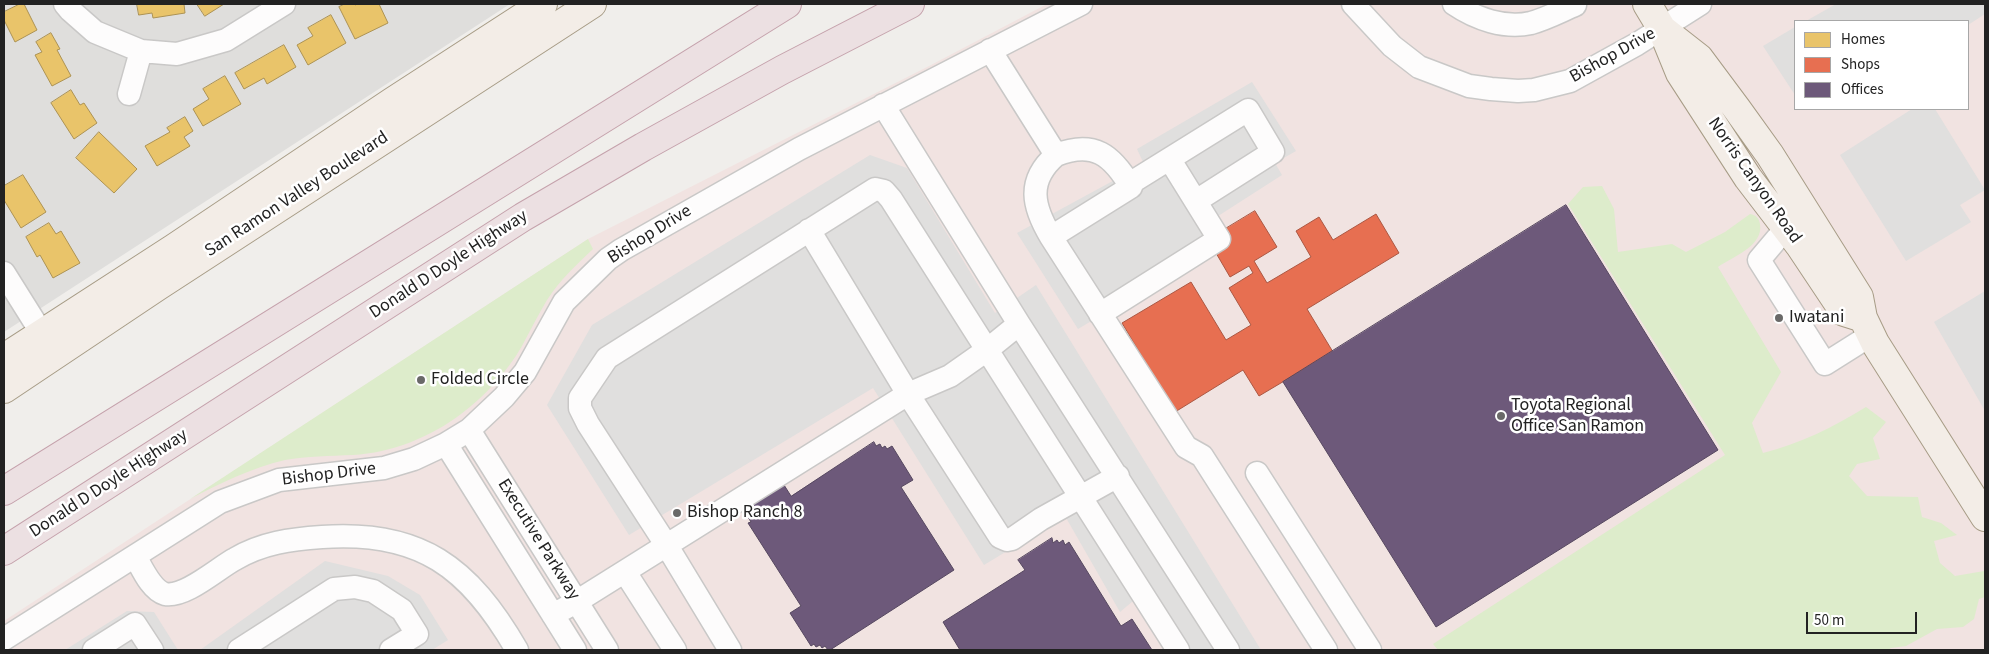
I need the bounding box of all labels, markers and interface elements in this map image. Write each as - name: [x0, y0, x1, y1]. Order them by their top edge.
- legend: [1794, 20, 1969, 110]
- street label: Bishop Drive: [1566, 24, 1660, 88]
- text: Homes: [1841, 29, 1885, 50]
- text: Shops: [1841, 54, 1880, 75]
- text: Offices: [1841, 79, 1884, 100]
- street label: Norris Canyon Road: [1702, 114, 1806, 248]
- street label: San Ramon Valley Boulevard: [201, 128, 393, 262]
- street label: Bishop Drive: [604, 201, 696, 269]
- street label: Donald D Doyle Highway: [366, 206, 532, 324]
- place label: Iwatani: [1789, 307, 1844, 329]
- marker: Iwatani: [1773, 312, 1785, 324]
- place label: Folded Circle: [431, 369, 529, 391]
- marker: Folded Circle: [415, 374, 427, 386]
- place label: Toyota Regional Office San Ramon: [1511, 395, 1644, 438]
- marker: Toyota Regional Office San Ramon: [1495, 410, 1507, 422]
- street label: Donald D Doyle Highway: [26, 425, 192, 543]
- street label: Bishop Drive: [281, 459, 377, 491]
- street label: Executive Parkway: [492, 475, 584, 605]
- place label: Bishop Ranch 8: [687, 502, 802, 524]
- marker: Bishop Ranch 8: [671, 507, 683, 519]
- scale bar: [1809, 602, 1920, 634]
- text: 50 m: [1814, 610, 1844, 631]

